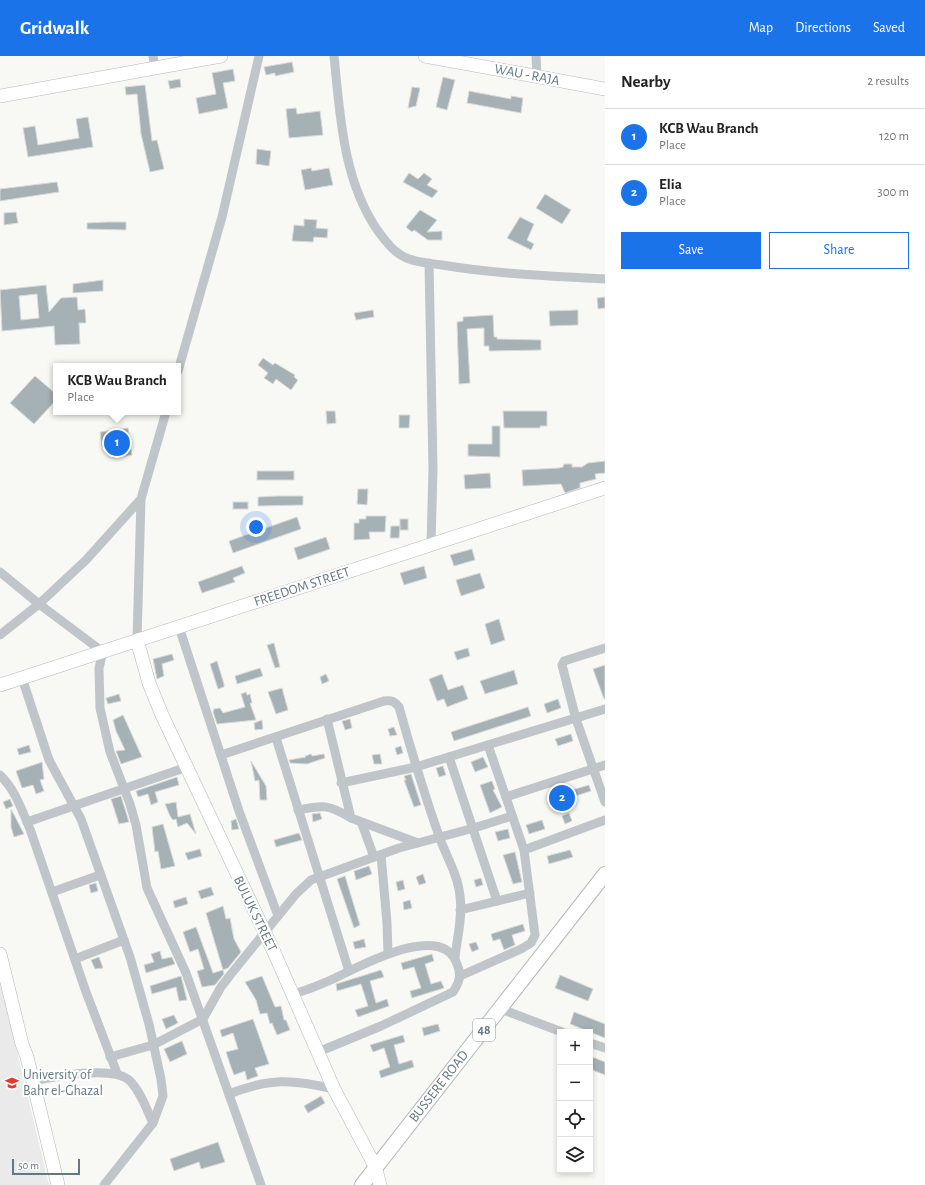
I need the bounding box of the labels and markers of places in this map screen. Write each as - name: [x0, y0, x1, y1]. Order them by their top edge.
- pin: 1: [104, 428, 130, 458]
- pin: 2: [549, 783, 575, 813]
- place label: University of Bahr el-Ghazal: [23, 1068, 103, 1098]
- school or university icon: University of Bahr el-Ghazal: [4, 1075, 20, 1091]

